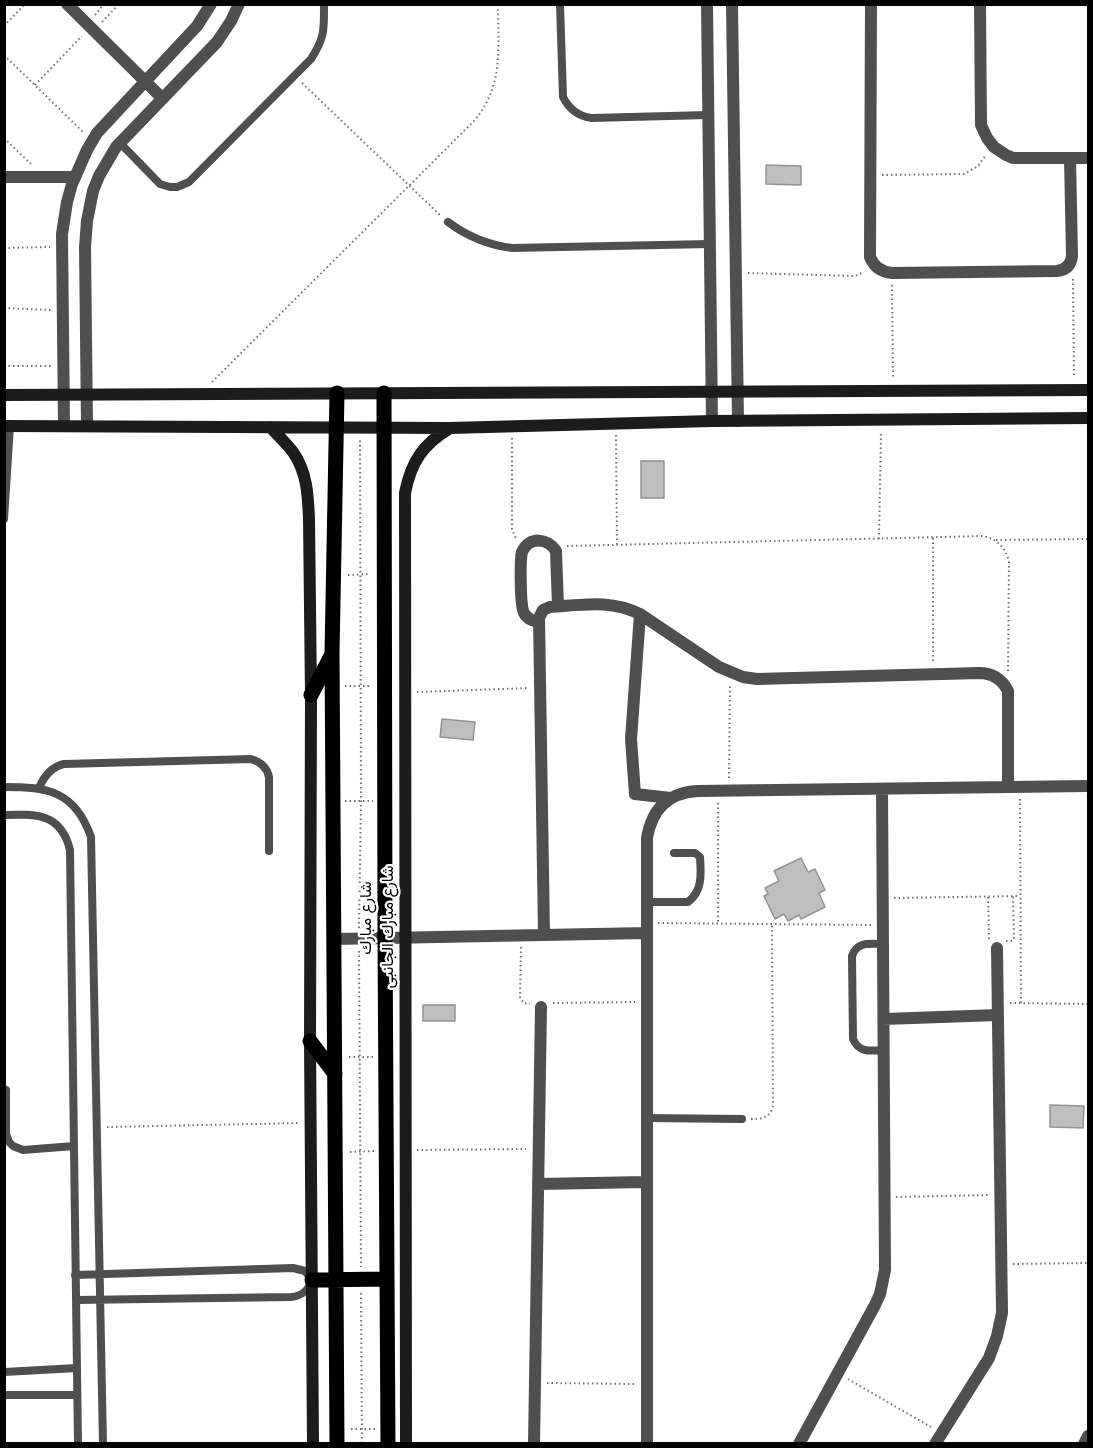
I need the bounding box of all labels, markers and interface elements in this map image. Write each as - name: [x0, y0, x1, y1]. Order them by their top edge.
- street label: شارع مبارك الجانبى: [379, 865, 399, 989]
- street label: شارع مبارك: [357, 881, 377, 955]

